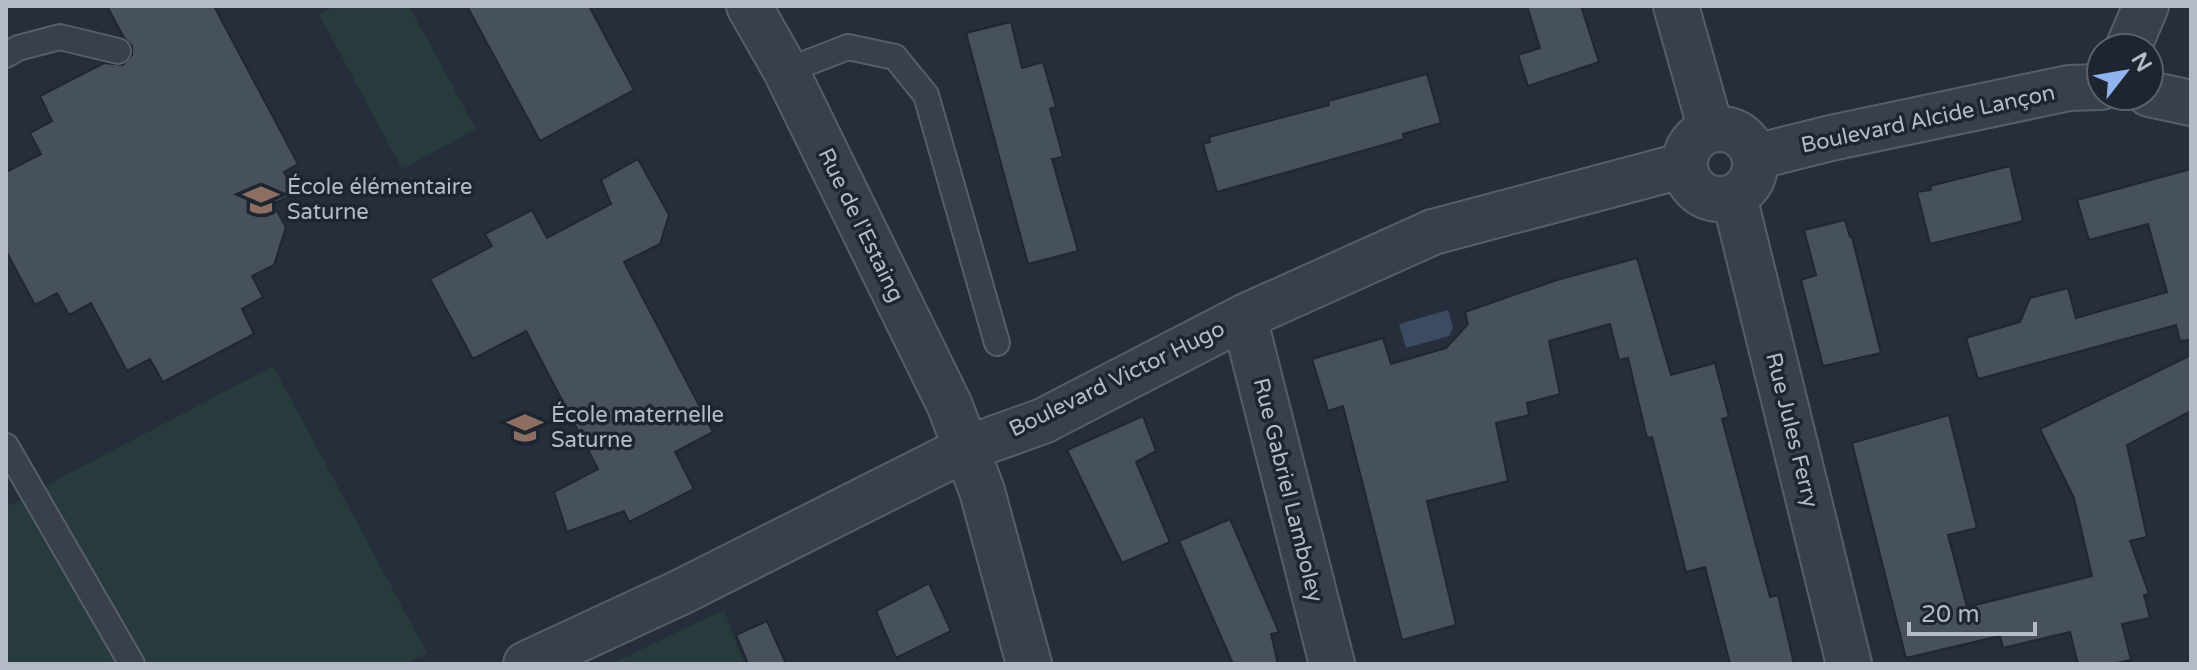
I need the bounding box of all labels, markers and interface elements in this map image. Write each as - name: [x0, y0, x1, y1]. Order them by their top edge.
- north arrow: [2085, 32, 2165, 112]
- text: N: [2126, 48, 2157, 76]
- street label: Boulevard Alcide Lançon: [1799, 79, 2057, 159]
- street label: Rue de l'Estaing: [813, 144, 909, 306]
- place label: École élémentaire Saturne: [287, 173, 472, 225]
- school or university icon: École élémentaire Saturne: [242, 181, 280, 219]
- street label: Boulevard Victor Hugo: [1005, 316, 1229, 442]
- street label: Rue Jules Ferry: [1760, 350, 1824, 510]
- street label: Rue Gabriel Lamboley: [1248, 375, 1328, 605]
- place label: École maternelle Saturne: [551, 401, 724, 453]
- school or university icon: École maternelle Saturne: [506, 409, 544, 447]
- scale bar: [1909, 586, 2035, 636]
- text: 20 m: [1921, 600, 1979, 629]

